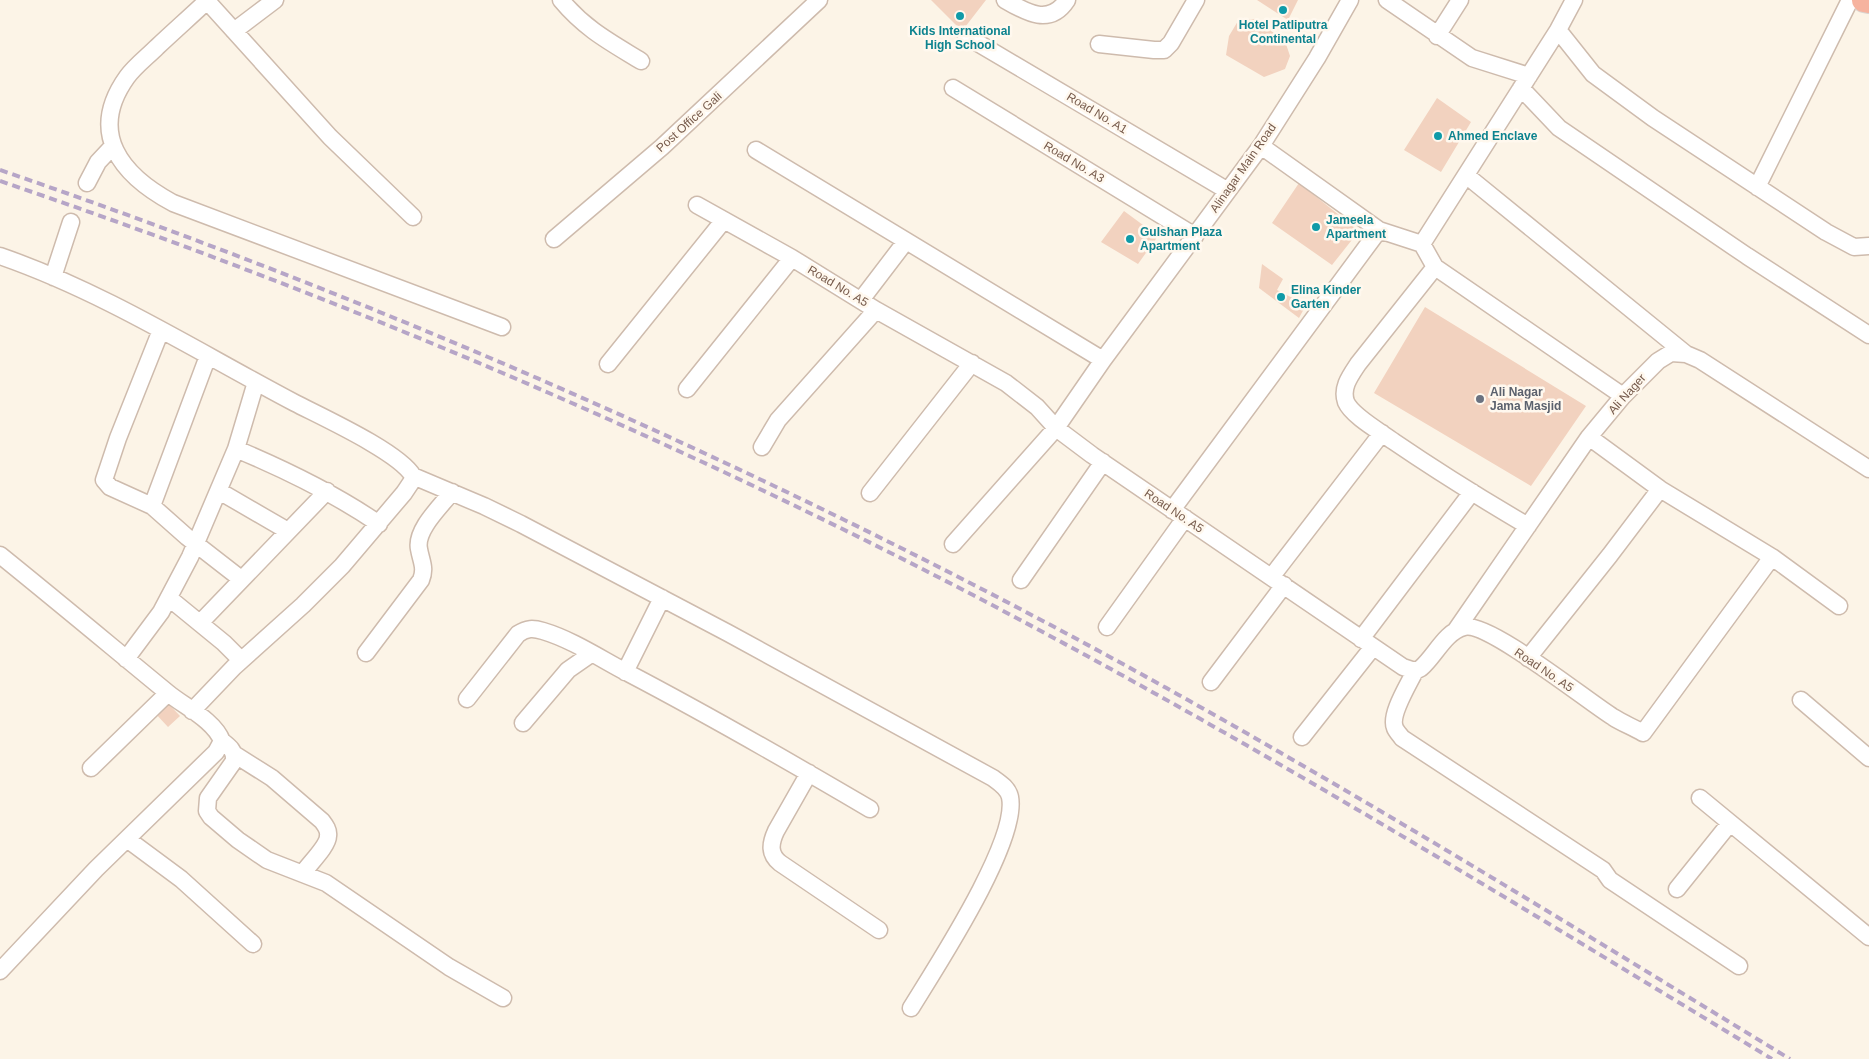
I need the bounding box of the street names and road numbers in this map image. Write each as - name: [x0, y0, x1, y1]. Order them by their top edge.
- street label: Post Office Gali: [653, 89, 725, 155]
- street label: Road No. A1: [1064, 89, 1130, 137]
- street label: Alinagar Main Road: [1207, 121, 1279, 215]
- street label: Road No. A3: [1041, 138, 1107, 186]
- street label: Road No. A5: [805, 262, 871, 310]
- street label: Ali Nager: [1605, 371, 1649, 417]
- street label: Road No. A5: [1142, 486, 1206, 536]
- street label: Road No. A5: [1512, 645, 1576, 695]

